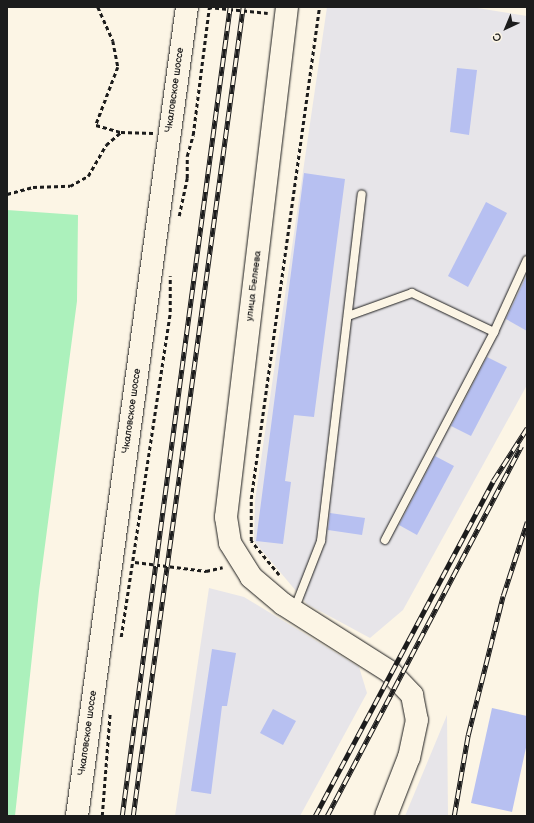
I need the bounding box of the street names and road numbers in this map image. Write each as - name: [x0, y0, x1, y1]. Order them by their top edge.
- street label: Чкаловское шоссе: [163, 47, 187, 133]
- street label: улица Беляева: [244, 250, 264, 322]
- street label: Чкаловское шоссе: [120, 368, 144, 454]
- street label: Чкаловское шоссе: [76, 690, 100, 776]

